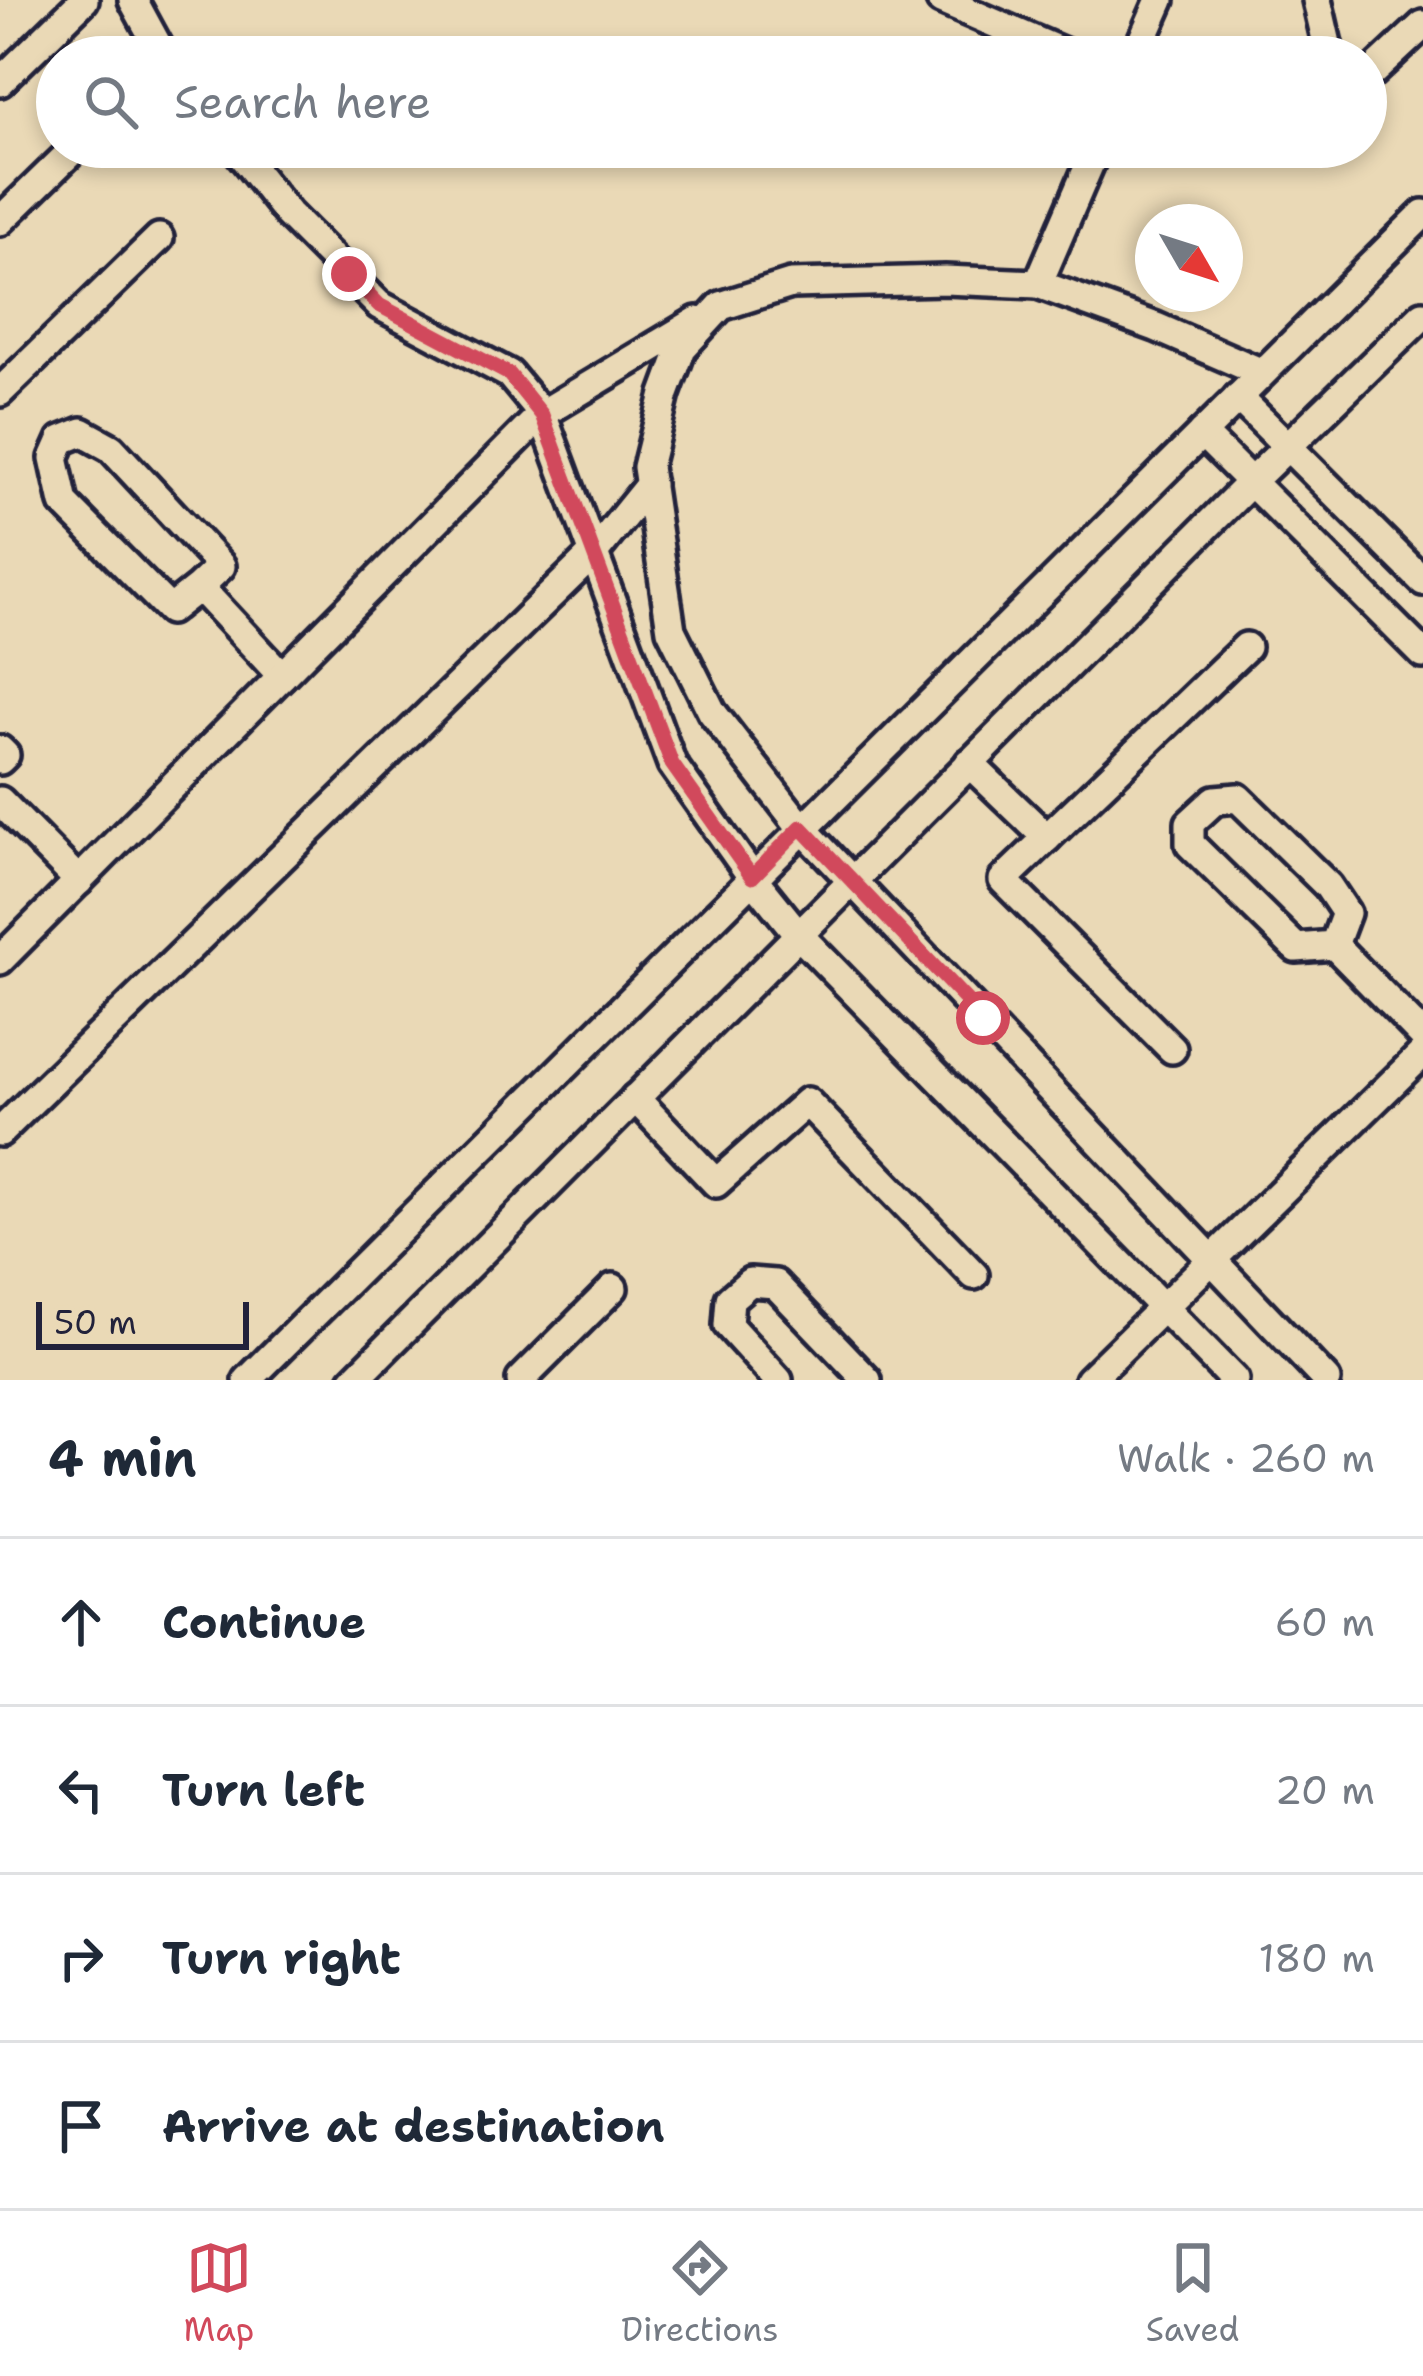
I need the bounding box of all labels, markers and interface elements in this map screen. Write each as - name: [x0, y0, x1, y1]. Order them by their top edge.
- search box: [36, 36, 1387, 168]
- icon: search: [78, 69, 144, 135]
- text: Search here: [174, 72, 431, 132]
- north arrow: [1135, 204, 1243, 312]
- route end: [322, 247, 376, 301]
- route start: [956, 991, 1010, 1045]
- scale bar: [36, 1296, 249, 1349]
- text: 50 m: [54, 1300, 137, 1345]
- text: 4 min: [48, 1424, 197, 1492]
- text: Walk · 260 m: [1117, 1432, 1375, 1484]
- icon: ahead: [48, 1589, 114, 1655]
- text: Continue: [162, 1592, 366, 1652]
- text: 60 m: [1275, 1596, 1375, 1648]
- icon: left: [48, 1757, 114, 1823]
- text: Turn left: [162, 1760, 365, 1820]
- text: 20 m: [1275, 1764, 1375, 1816]
- icon: right: [48, 1925, 114, 1991]
- text: Turn right: [162, 1928, 401, 1988]
- text: 180 m: [1259, 1932, 1375, 1984]
- icon: arrive: [48, 2093, 114, 2159]
- text: Arrive at destination: [162, 2096, 665, 2156]
- tab: Map: [184, 2235, 254, 2352]
- tab: Directions: [621, 2235, 779, 2352]
- tab: Saved: [1146, 2235, 1239, 2352]

